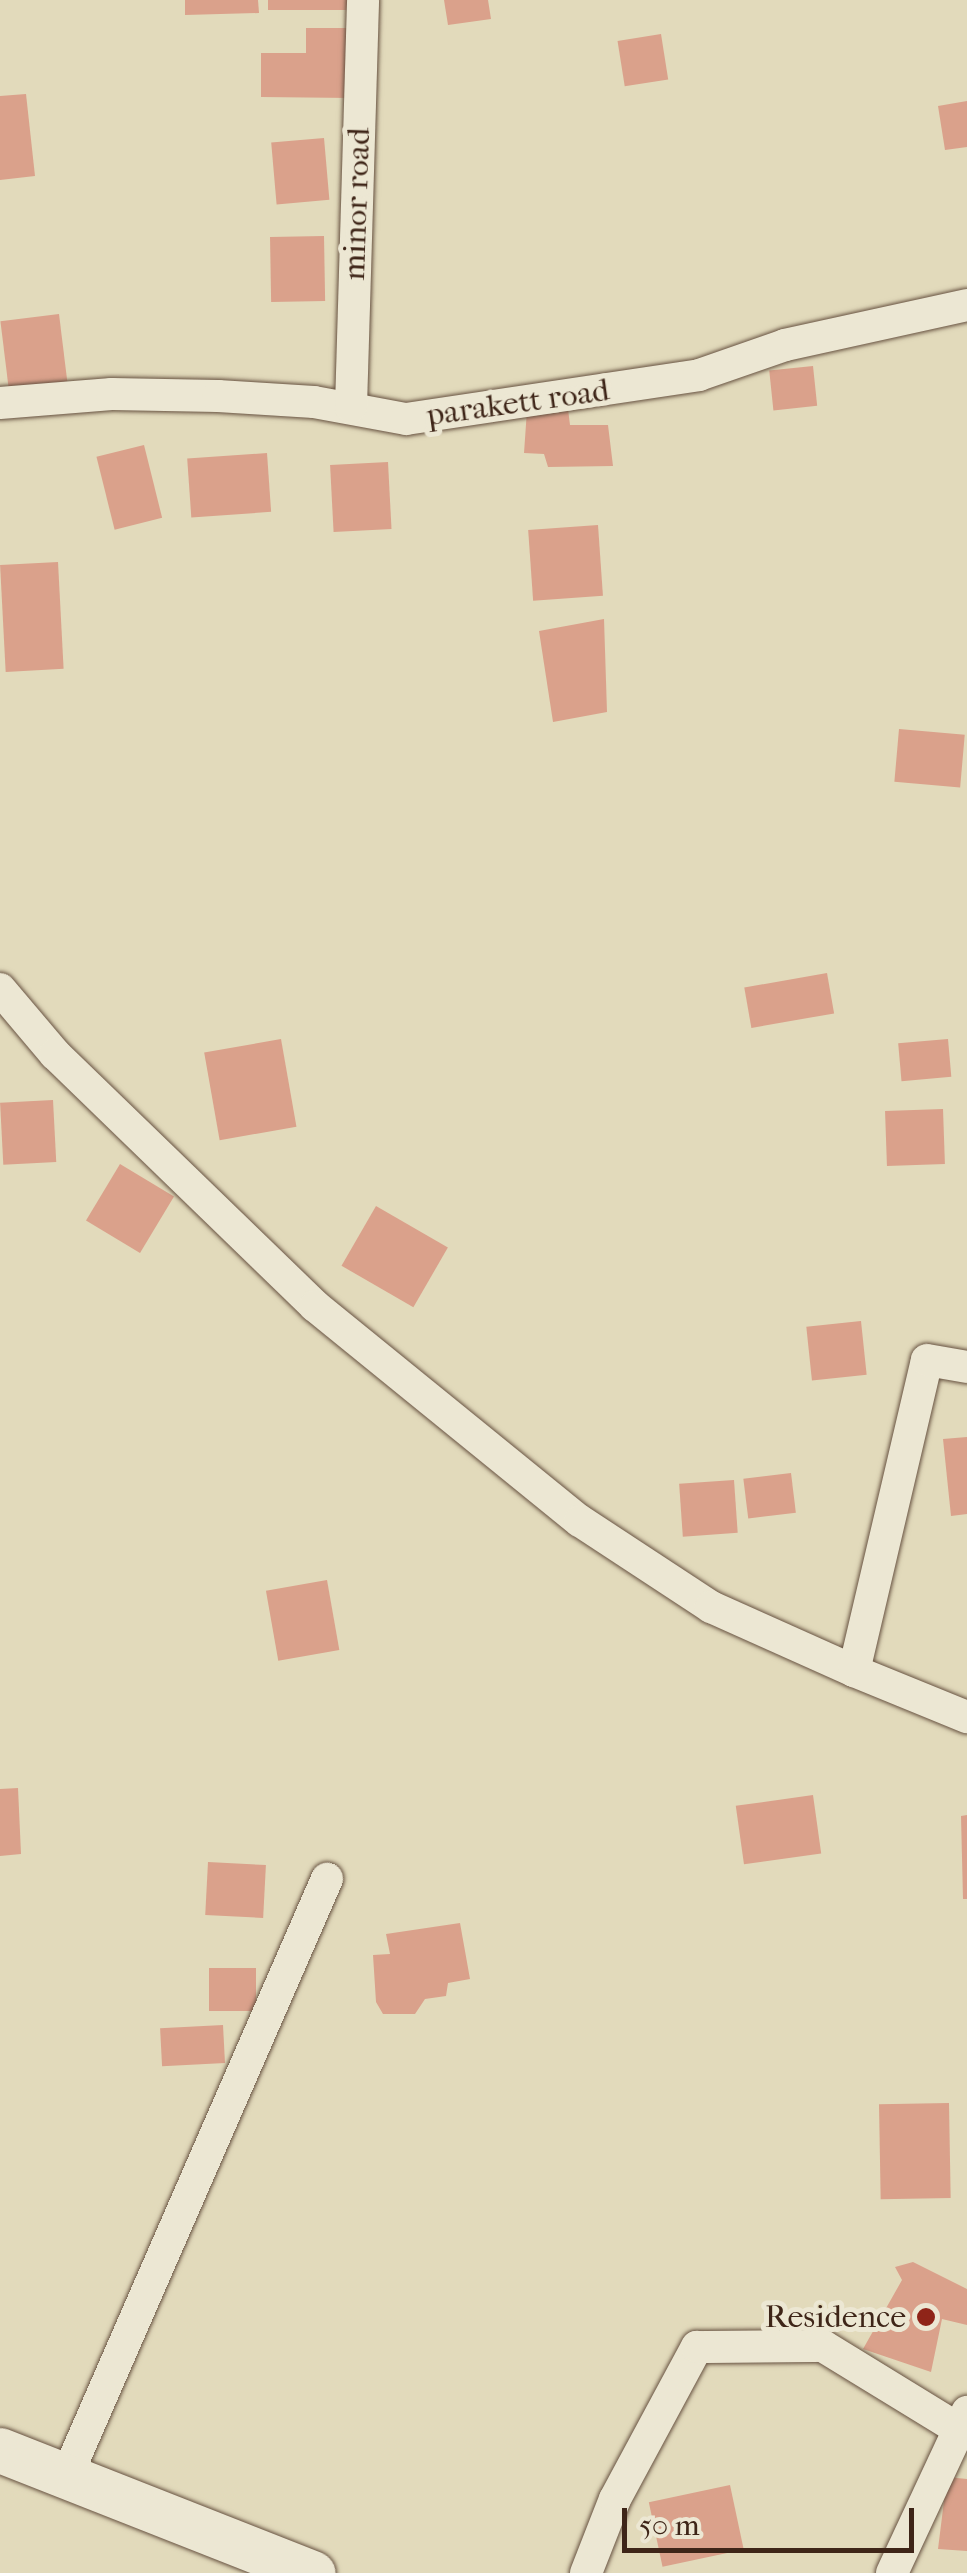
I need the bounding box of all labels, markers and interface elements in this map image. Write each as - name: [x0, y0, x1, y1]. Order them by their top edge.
- street label: minor road: [335, 127, 379, 281]
- street label: parakett road: [424, 371, 612, 435]
- place label: Residence: [765, 2298, 906, 2336]
- marker: Residence: [915, 2306, 937, 2328]
- scale bar: [627, 2488, 920, 2550]
- text: 50 m: [639, 2508, 700, 2543]

